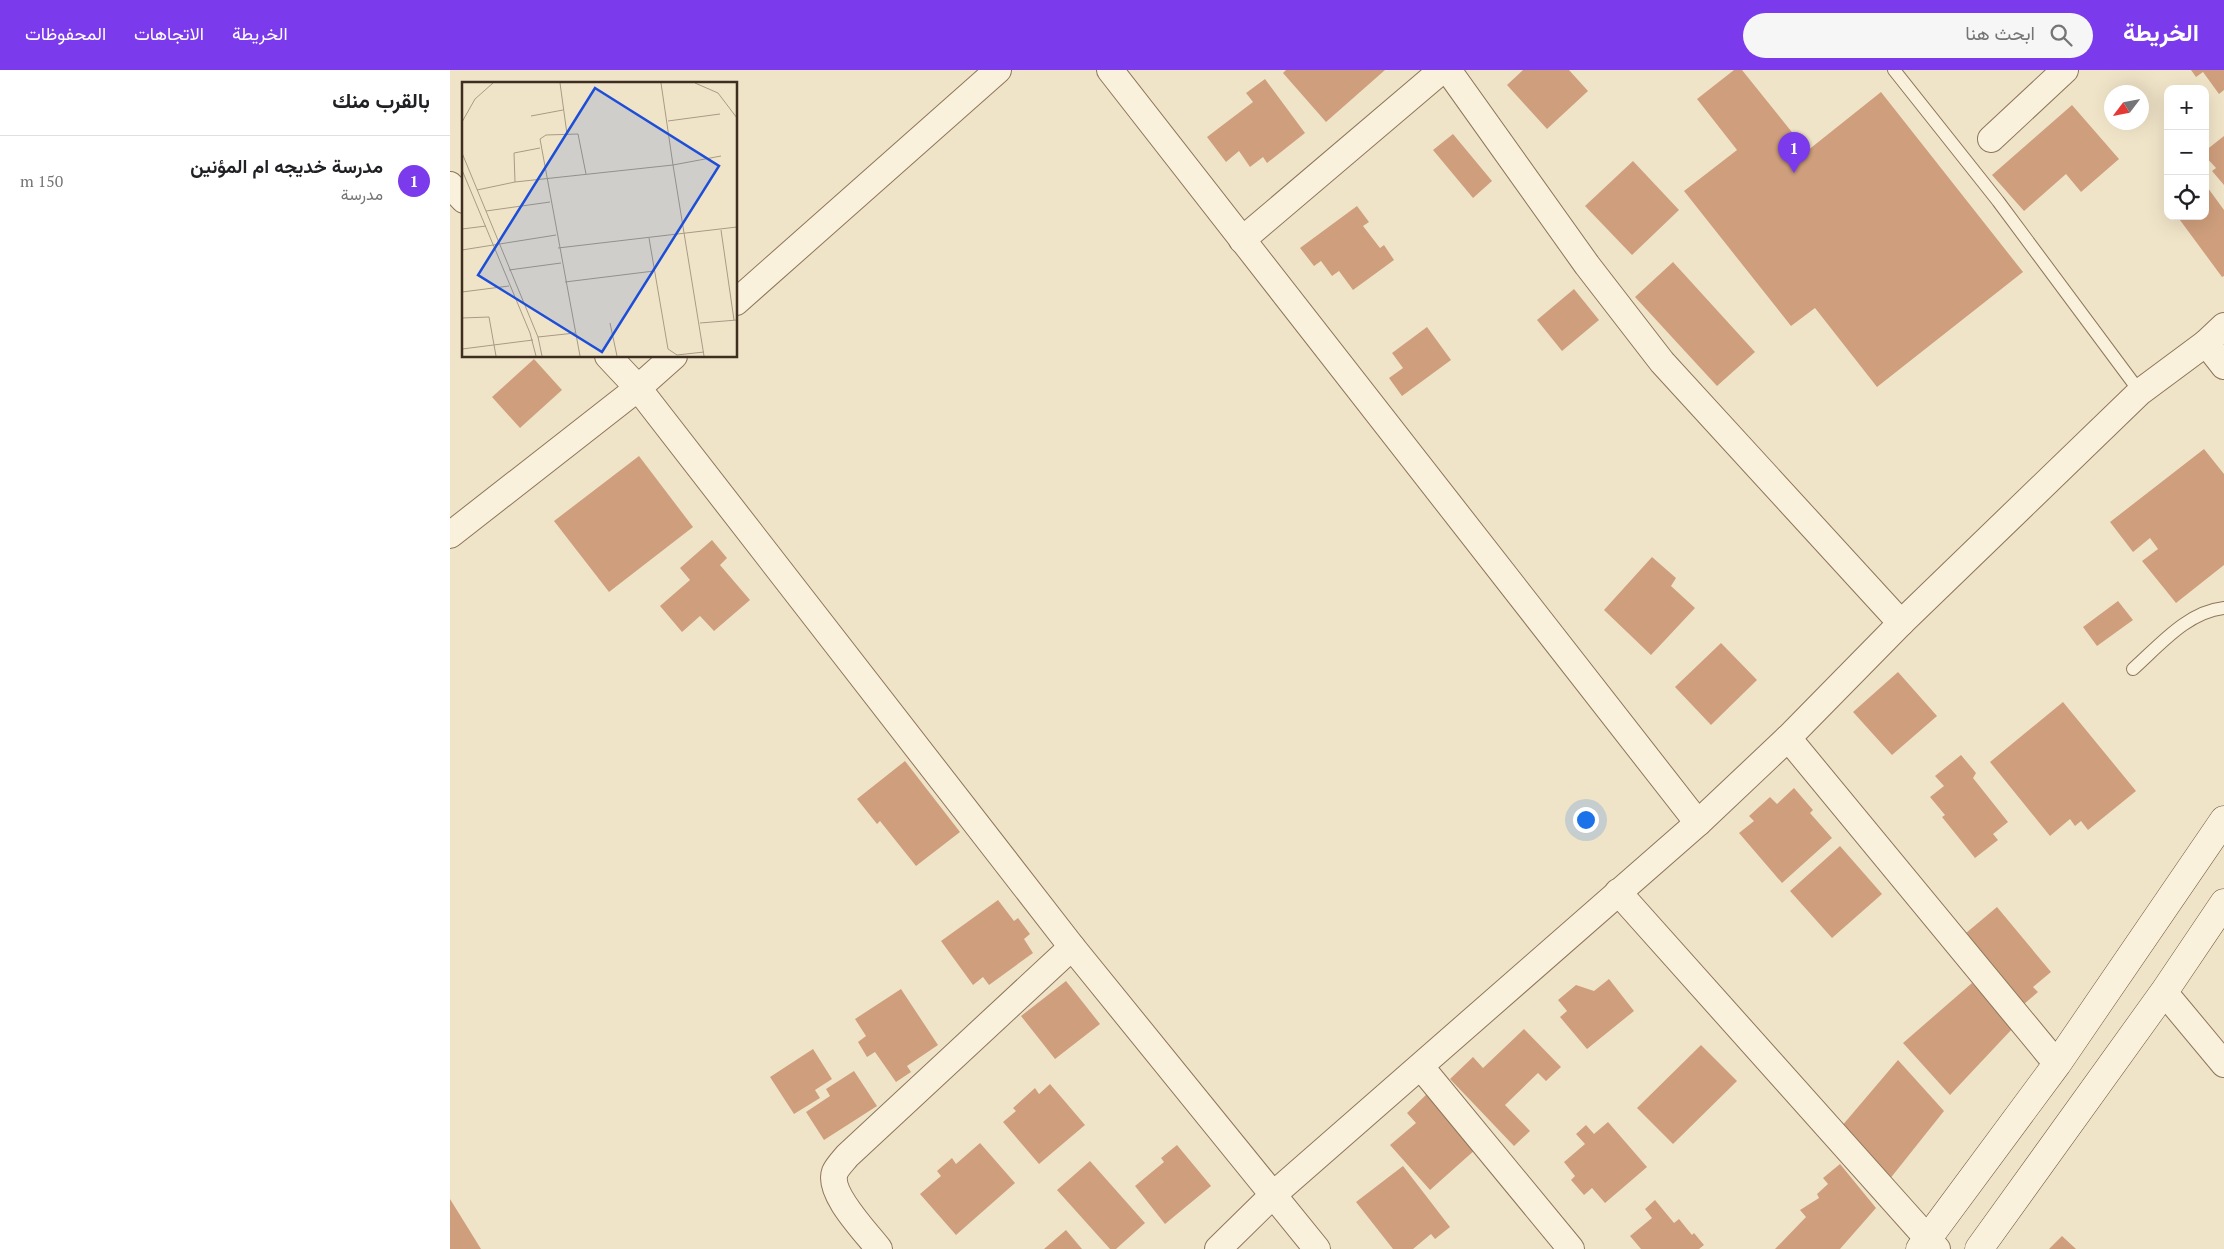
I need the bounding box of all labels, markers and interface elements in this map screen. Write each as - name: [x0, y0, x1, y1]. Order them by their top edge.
- search box: [1743, 13, 2093, 58]
- text: الخريطة: [2123, 16, 2199, 48]
- text: ابحث هنا: [1965, 20, 2035, 45]
- text: المحفوظات: [25, 21, 106, 45]
- text: الاتجاهات: [134, 21, 204, 45]
- text: الخريطة: [232, 21, 288, 45]
- icon: search: [2047, 21, 2075, 49]
- inset map: [462, 82, 738, 358]
- north arrow: [2104, 85, 2149, 130]
- map controls: [2164, 85, 2209, 220]
- button: +: [2164, 85, 2209, 130]
- text: بالقرب منك: [332, 86, 430, 114]
- button: −: [2164, 130, 2209, 175]
- pin: 1: [1778, 132, 1810, 173]
- text: مدرسة خديجه ام المؤنين: [190, 153, 383, 178]
- text: 150 m: [20, 170, 63, 192]
- text: 1: [409, 170, 419, 192]
- button: locate: [2164, 175, 2209, 220]
- text: مدرسة: [341, 183, 383, 205]
- your location: [1573, 807, 1599, 833]

